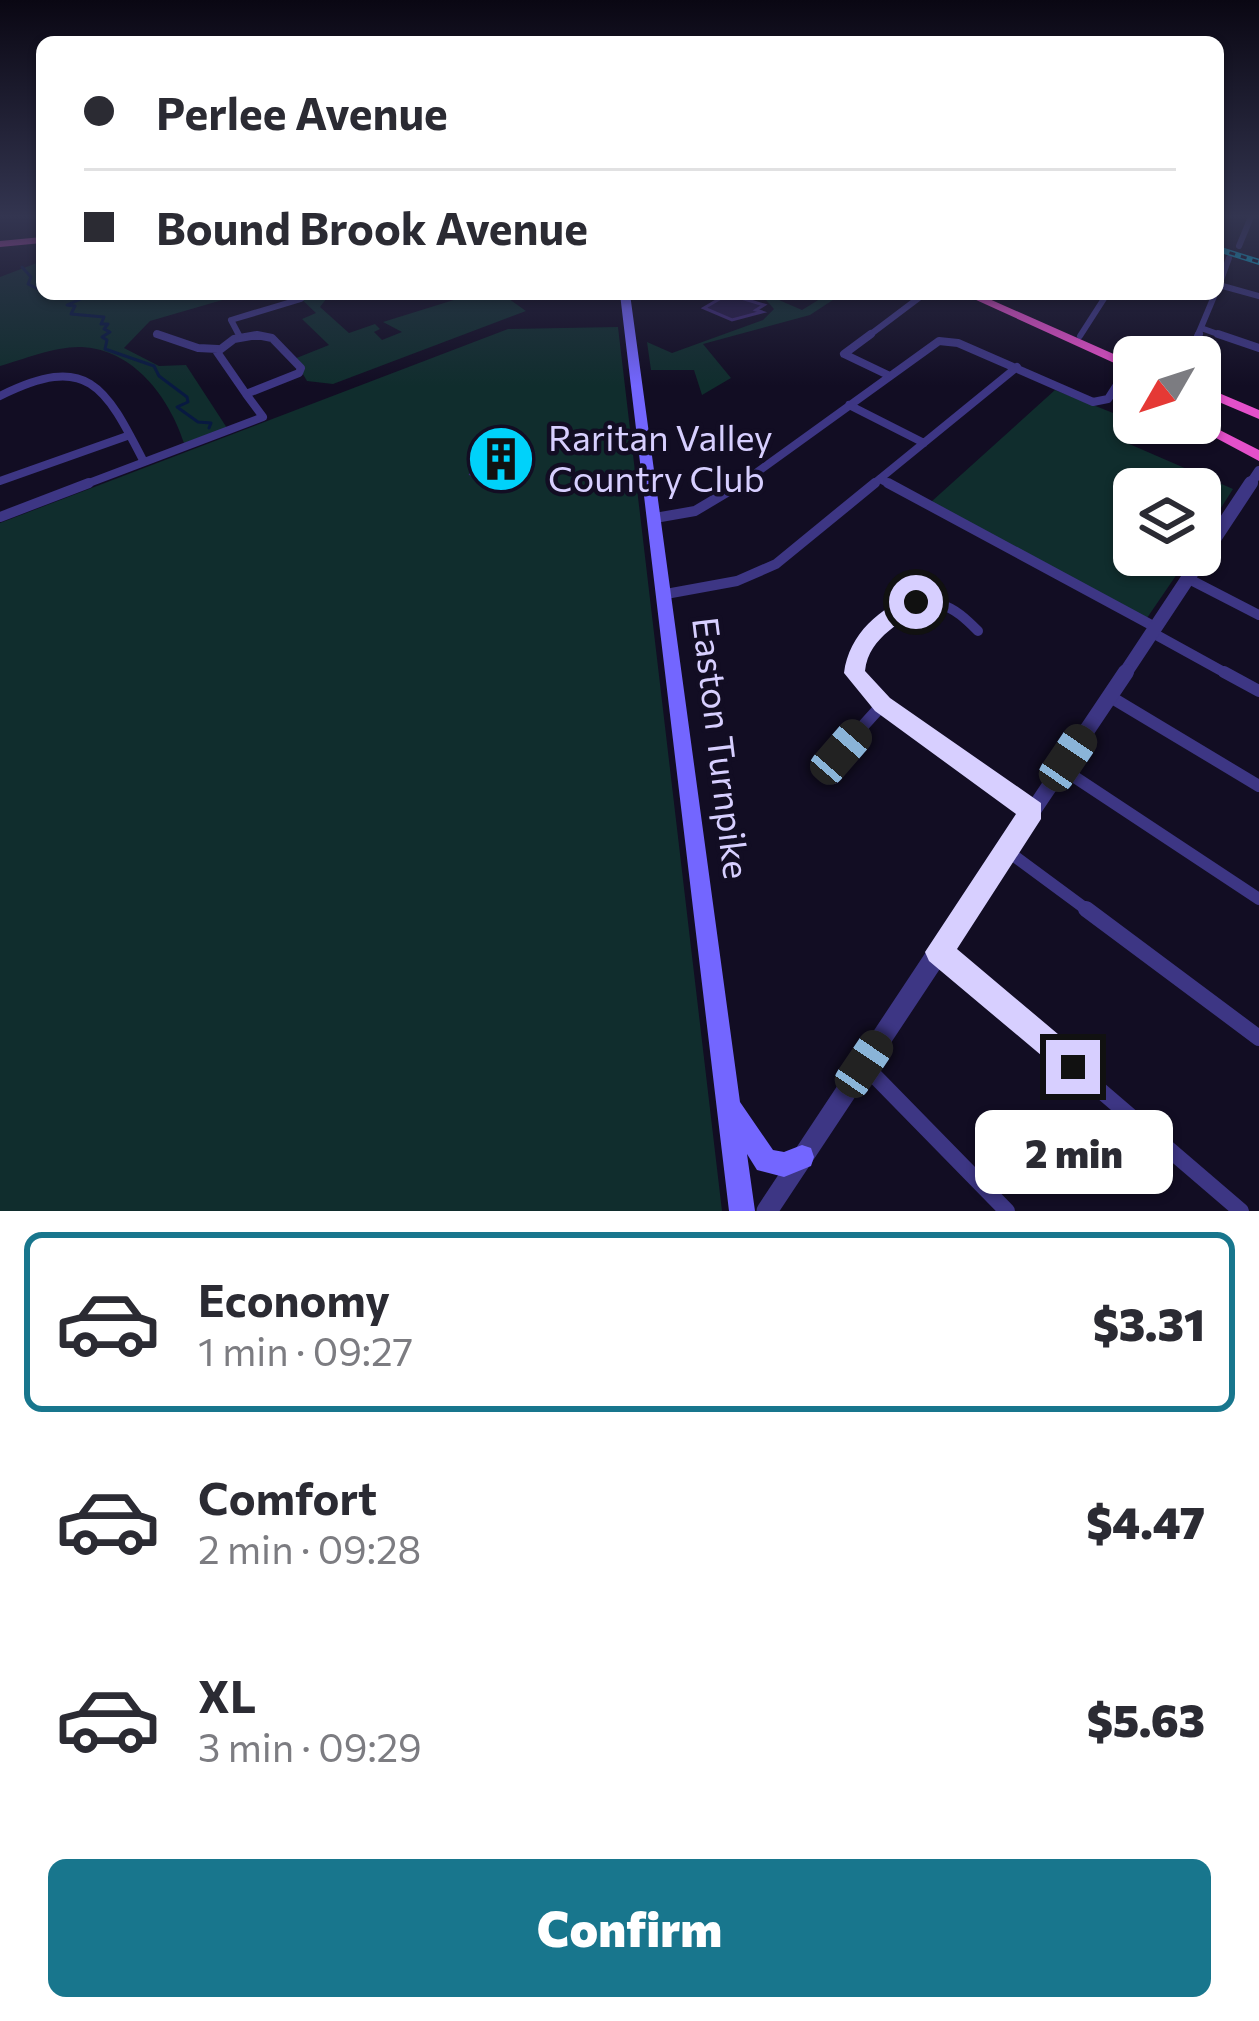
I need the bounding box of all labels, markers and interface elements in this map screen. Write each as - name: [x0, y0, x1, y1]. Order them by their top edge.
- text: Perlee Avenue: [156, 84, 448, 139]
- text: Bound Brook Avenue: [156, 199, 588, 254]
- north arrow: [1113, 336, 1221, 444]
- map controls: [1113, 336, 1221, 576]
- place label: Raritan Valley Country Club: [548, 414, 773, 499]
- building icon: Raritan Valley Country Club: [466, 424, 536, 494]
- button: layers: [1113, 468, 1221, 576]
- route start: [889, 575, 943, 629]
- street label: Easton Turnpike: [685, 614, 761, 881]
- car: [804, 713, 878, 791]
- car: [1033, 718, 1103, 798]
- car: [829, 1024, 899, 1104]
- route end: [1046, 1040, 1100, 1094]
- callout: 2 min: [974, 1109, 1172, 1193]
- text: 2 min: [1025, 1128, 1123, 1176]
- icon: car: [54, 1268, 162, 1376]
- text: Economy: [198, 1271, 390, 1326]
- text: $3.31: [1093, 1295, 1205, 1350]
- text: 1 min · 09:27: [198, 1326, 413, 1374]
- icon: car: [54, 1466, 162, 1574]
- text: Comfort: [198, 1469, 377, 1524]
- text: $4.47: [1086, 1493, 1205, 1548]
- text: 2 min · 09:28: [198, 1524, 421, 1572]
- icon: car: [54, 1664, 162, 1772]
- text: XL: [198, 1667, 256, 1722]
- text: $5.63: [1087, 1691, 1205, 1746]
- text: 3 min · 09:29: [198, 1722, 422, 1770]
- button: Confirm: [48, 1859, 1211, 1997]

